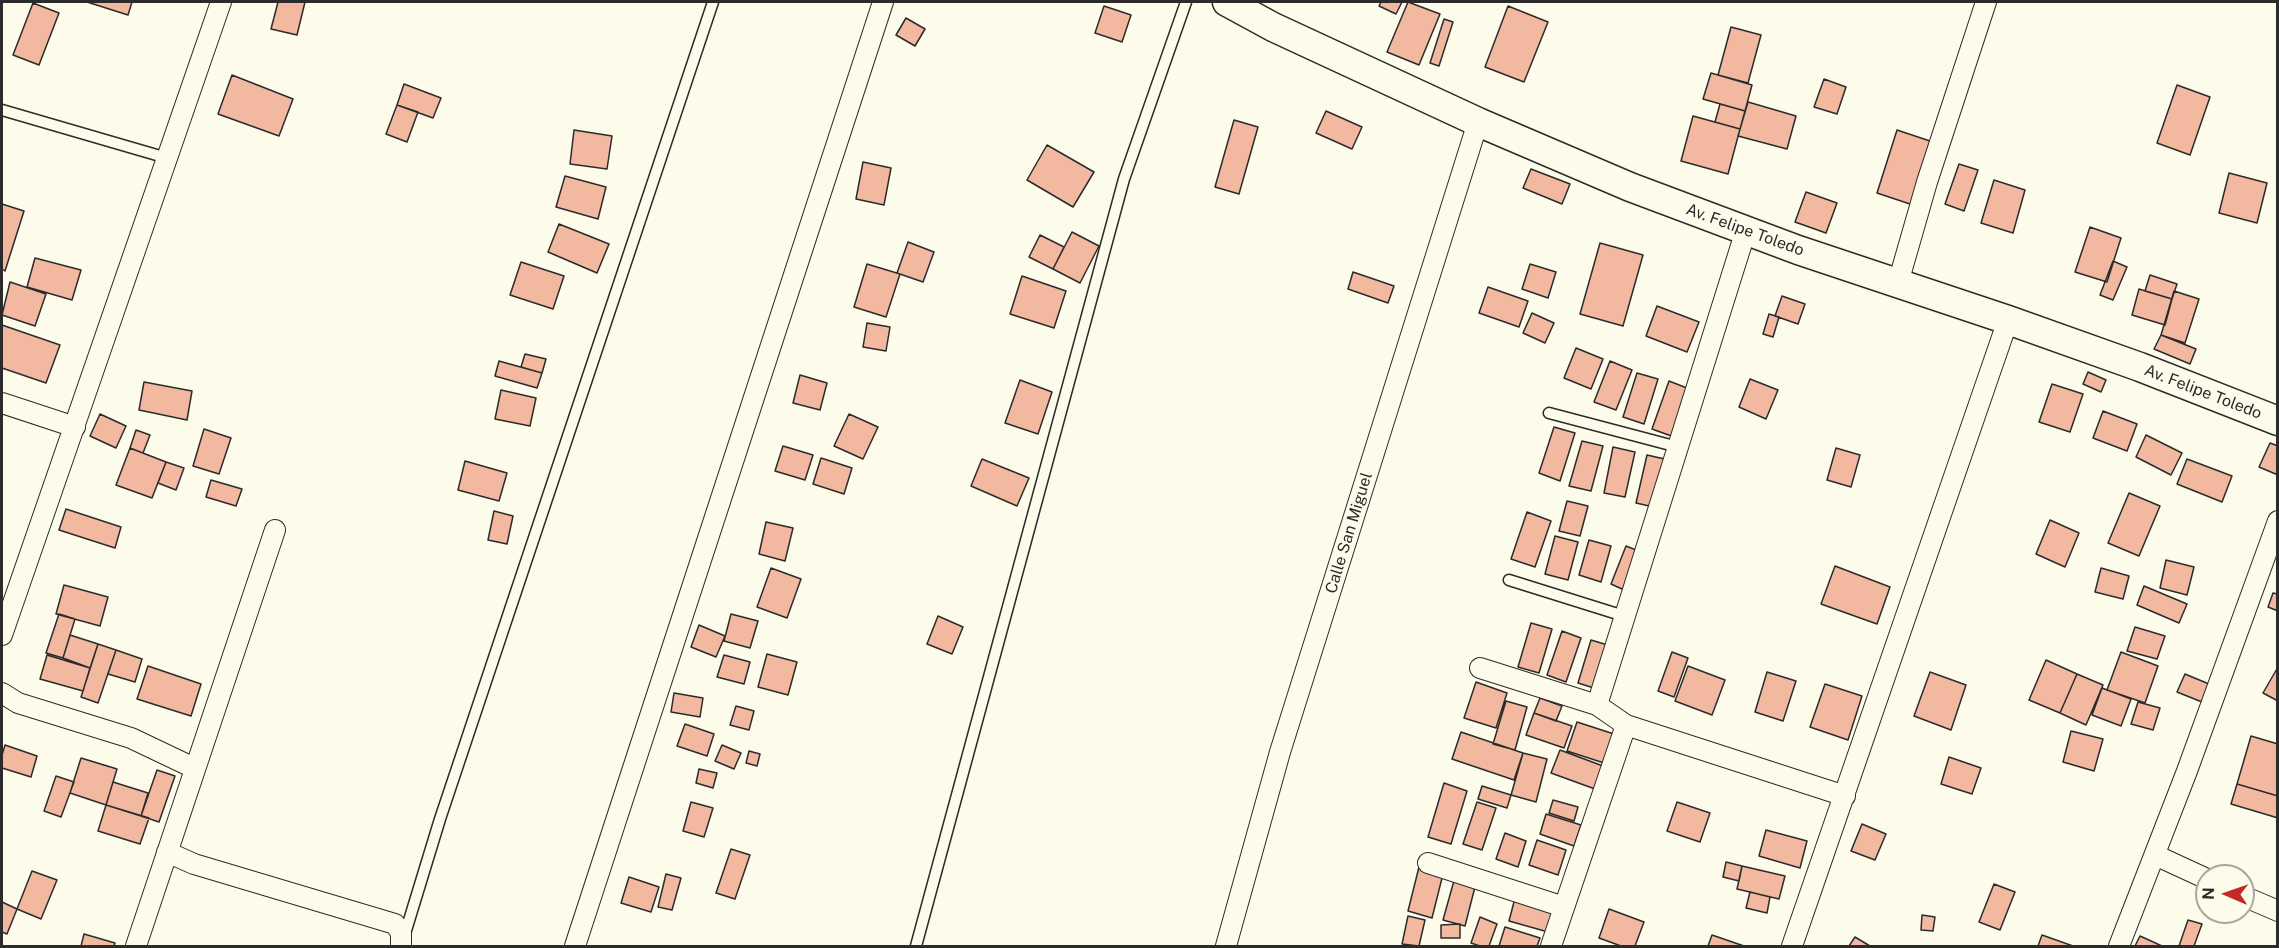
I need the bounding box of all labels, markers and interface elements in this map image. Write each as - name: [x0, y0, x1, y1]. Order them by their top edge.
- street label: Av. Felipe Toledo: [1683, 200, 1807, 260]
- street label: Av. Felipe Toledo: [2142, 361, 2264, 423]
- street label: Calle San Miguel: [1321, 470, 1377, 596]
- north arrow: [2195, 864, 2255, 924]
- text: N: [2199, 887, 2218, 900]

